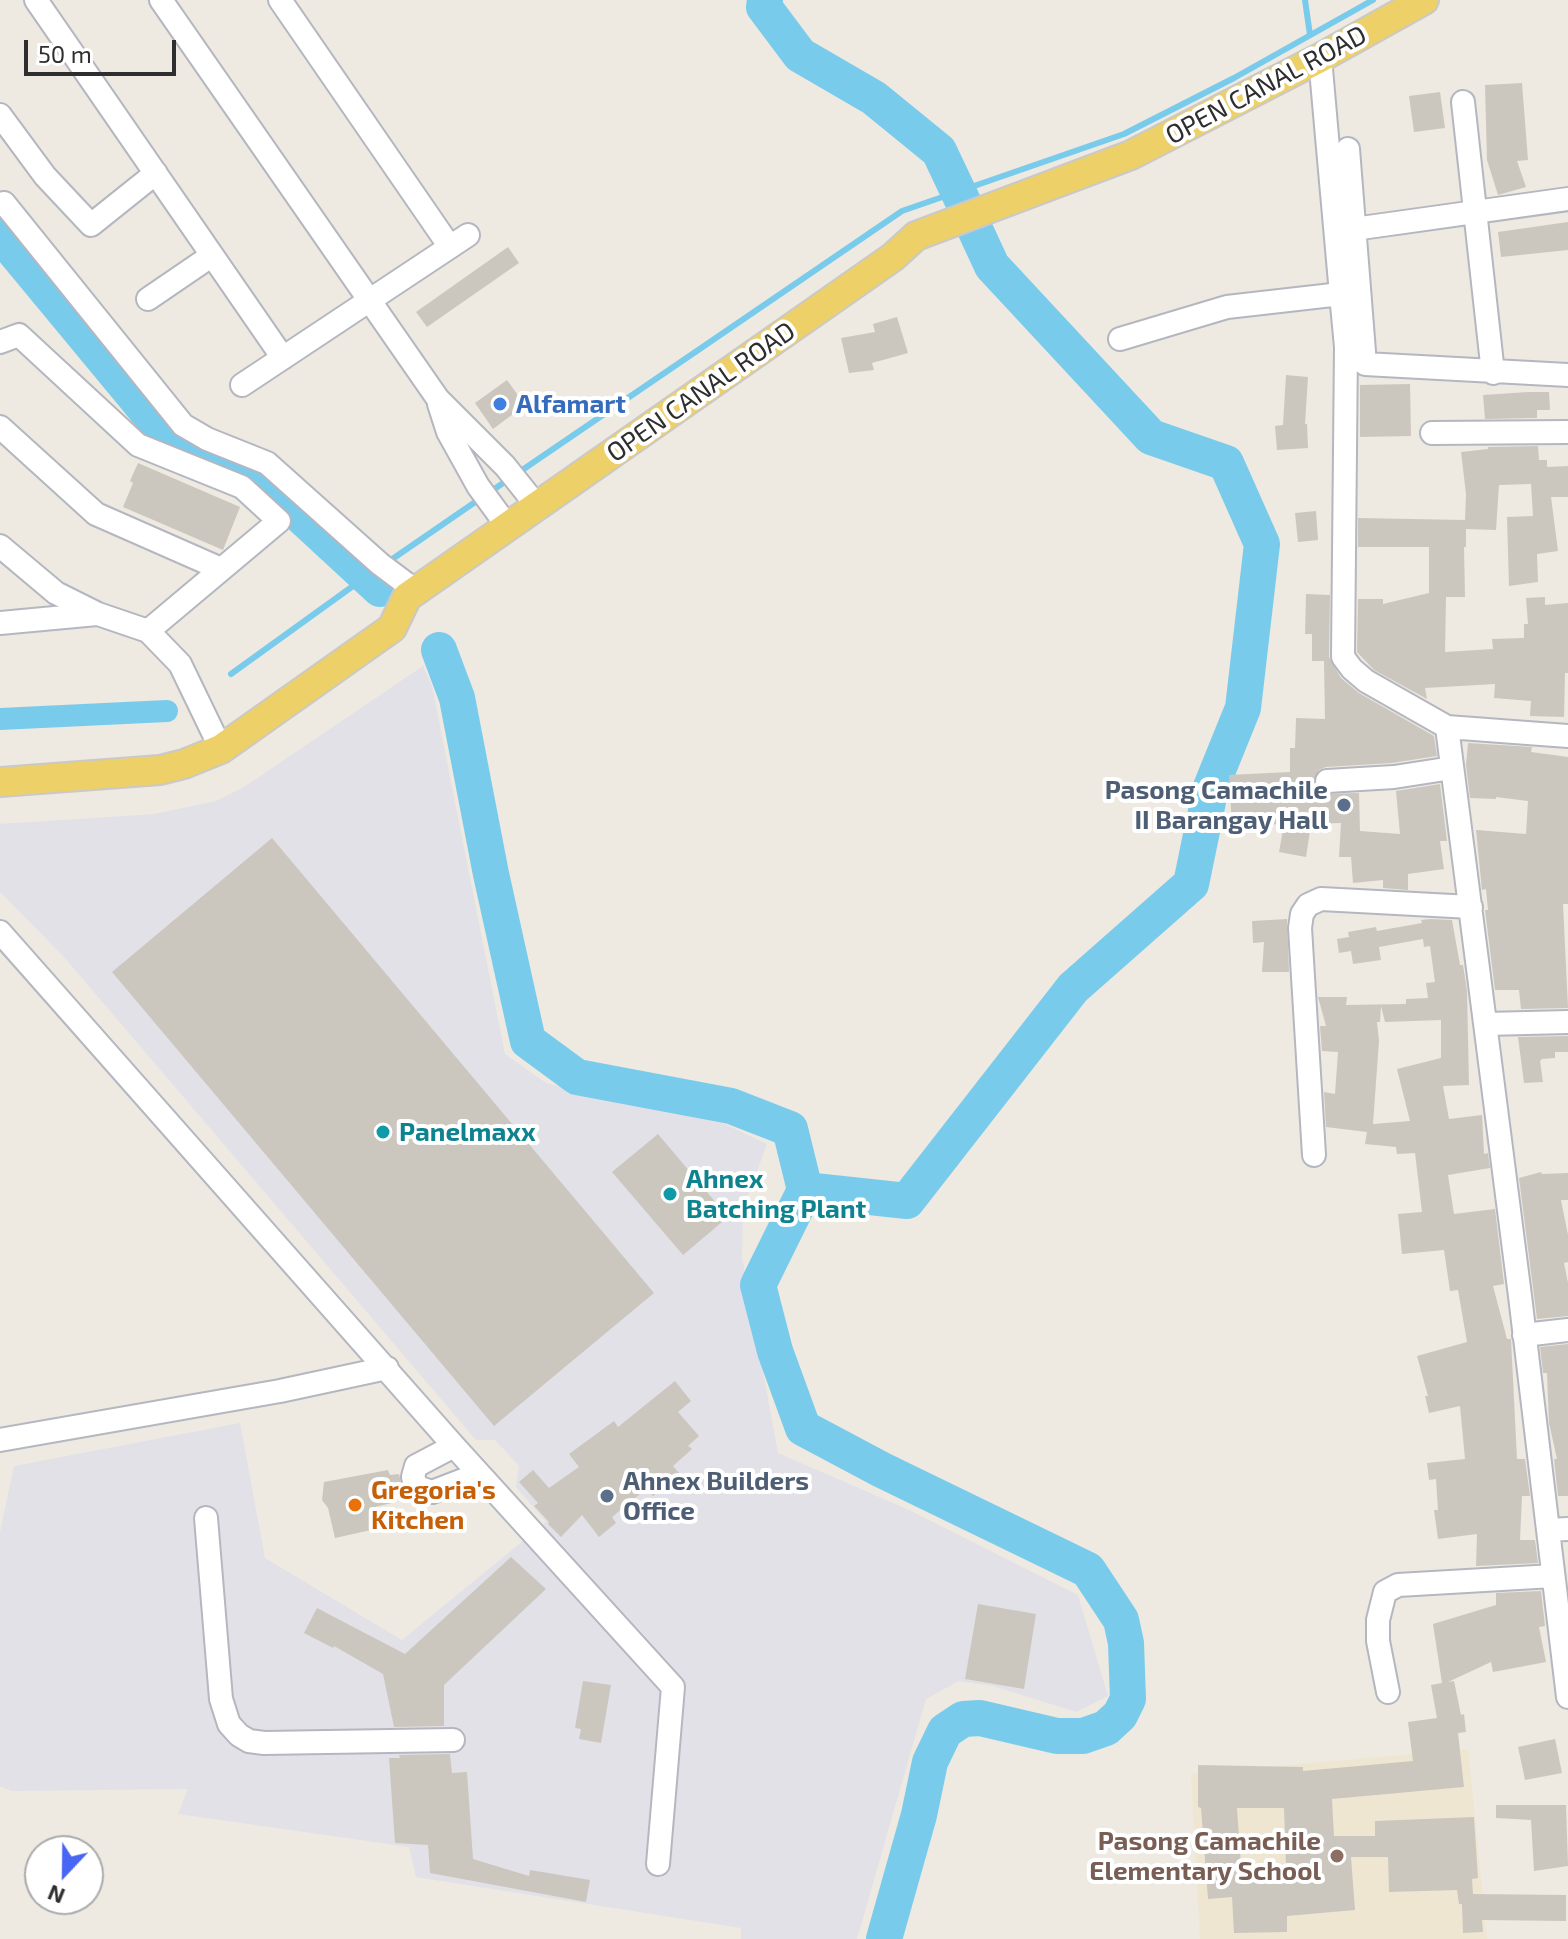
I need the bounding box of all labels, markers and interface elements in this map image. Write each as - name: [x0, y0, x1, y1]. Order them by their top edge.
- street label: OPEN CANAL ROAD: [1160, 19, 1372, 151]
- scale bar: [28, 24, 180, 74]
- text: 50 m: [38, 39, 92, 68]
- street label: OPEN CANAL ROAD: [601, 315, 801, 469]
- place label: Alfamart: [516, 388, 626, 420]
- marker: Alfamart: [491, 395, 509, 413]
- place label: Pasong Camachile II Barangay Hall: [1105, 774, 1328, 836]
- marker: Pasong Camachile II Barangay Hall: [1335, 796, 1353, 814]
- place label: Panelmaxx: [399, 1116, 536, 1148]
- marker: Panelmaxx: [374, 1123, 392, 1141]
- place label: Ahnex Batching Plant: [686, 1163, 866, 1224]
- marker: Ahnex Batching Plant: [661, 1185, 679, 1203]
- place label: Ahnex Builders Office: [623, 1465, 809, 1526]
- place label: Gregoria's Kitchen: [371, 1474, 496, 1536]
- marker: Ahnex Builders Office: [598, 1487, 616, 1505]
- marker: Gregoria's Kitchen: [346, 1496, 364, 1514]
- place label: Pasong Camachile Elementary School: [1089, 1825, 1321, 1886]
- north arrow: [24, 1835, 104, 1915]
- marker: Pasong Camachile Elementary School: [1328, 1847, 1346, 1865]
- text: N: [44, 1880, 68, 1910]

